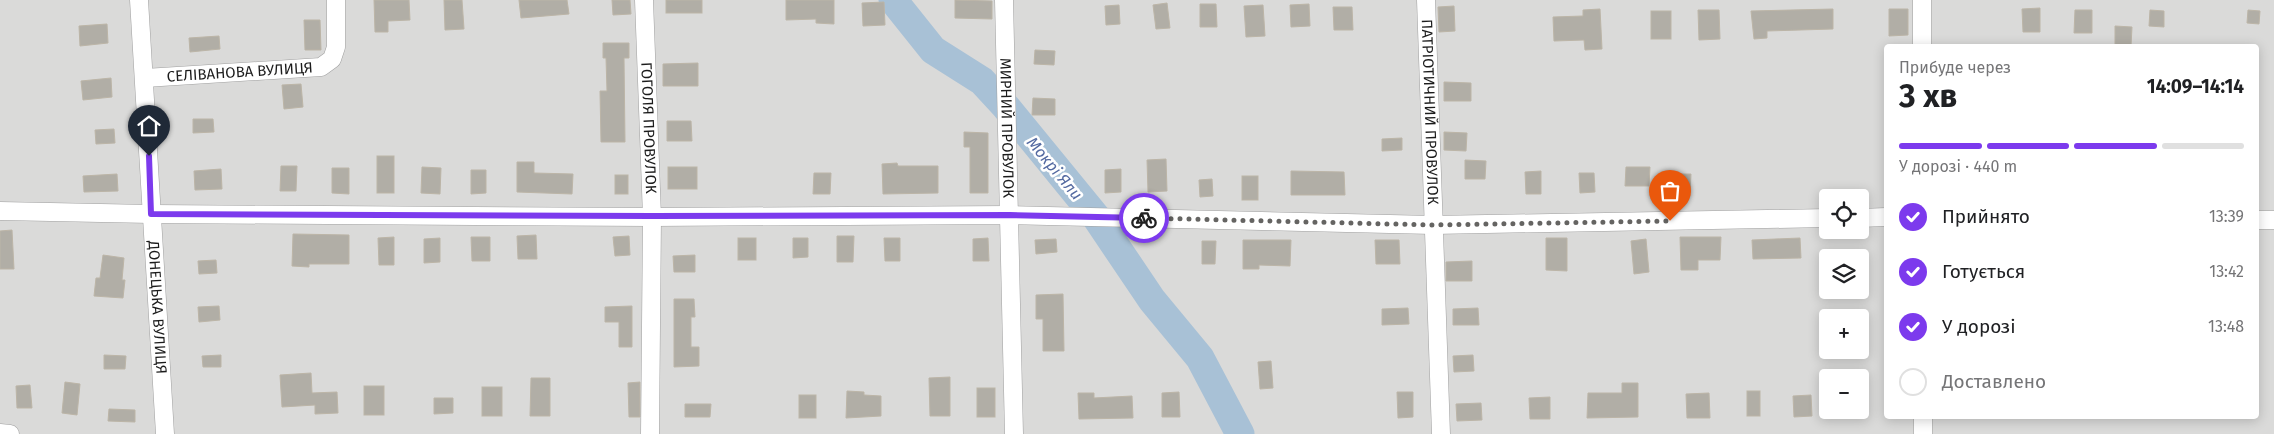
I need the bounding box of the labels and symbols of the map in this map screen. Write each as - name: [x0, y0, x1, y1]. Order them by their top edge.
- street label: ПАТРІОТИЧНИЙ ПРОВУЛОК: [1418, 19, 1442, 205]
- street label: МИРНИЙ ПРОВУЛОК: [996, 58, 1018, 198]
- street label: СЕЛІВАНОВА ВУЛИЦЯ: [166, 59, 313, 86]
- street label: ГОГОЛЯ ПРОВУЛОК: [637, 62, 660, 194]
- pin: [128, 105, 170, 156]
- water label: Мокрі Яли: [1023, 133, 1086, 204]
- pin: [1649, 170, 1691, 221]
- courier: [1119, 193, 1169, 243]
- street label: ДОНЕЦЬКА ВУЛИЦЯ: [144, 239, 170, 375]

